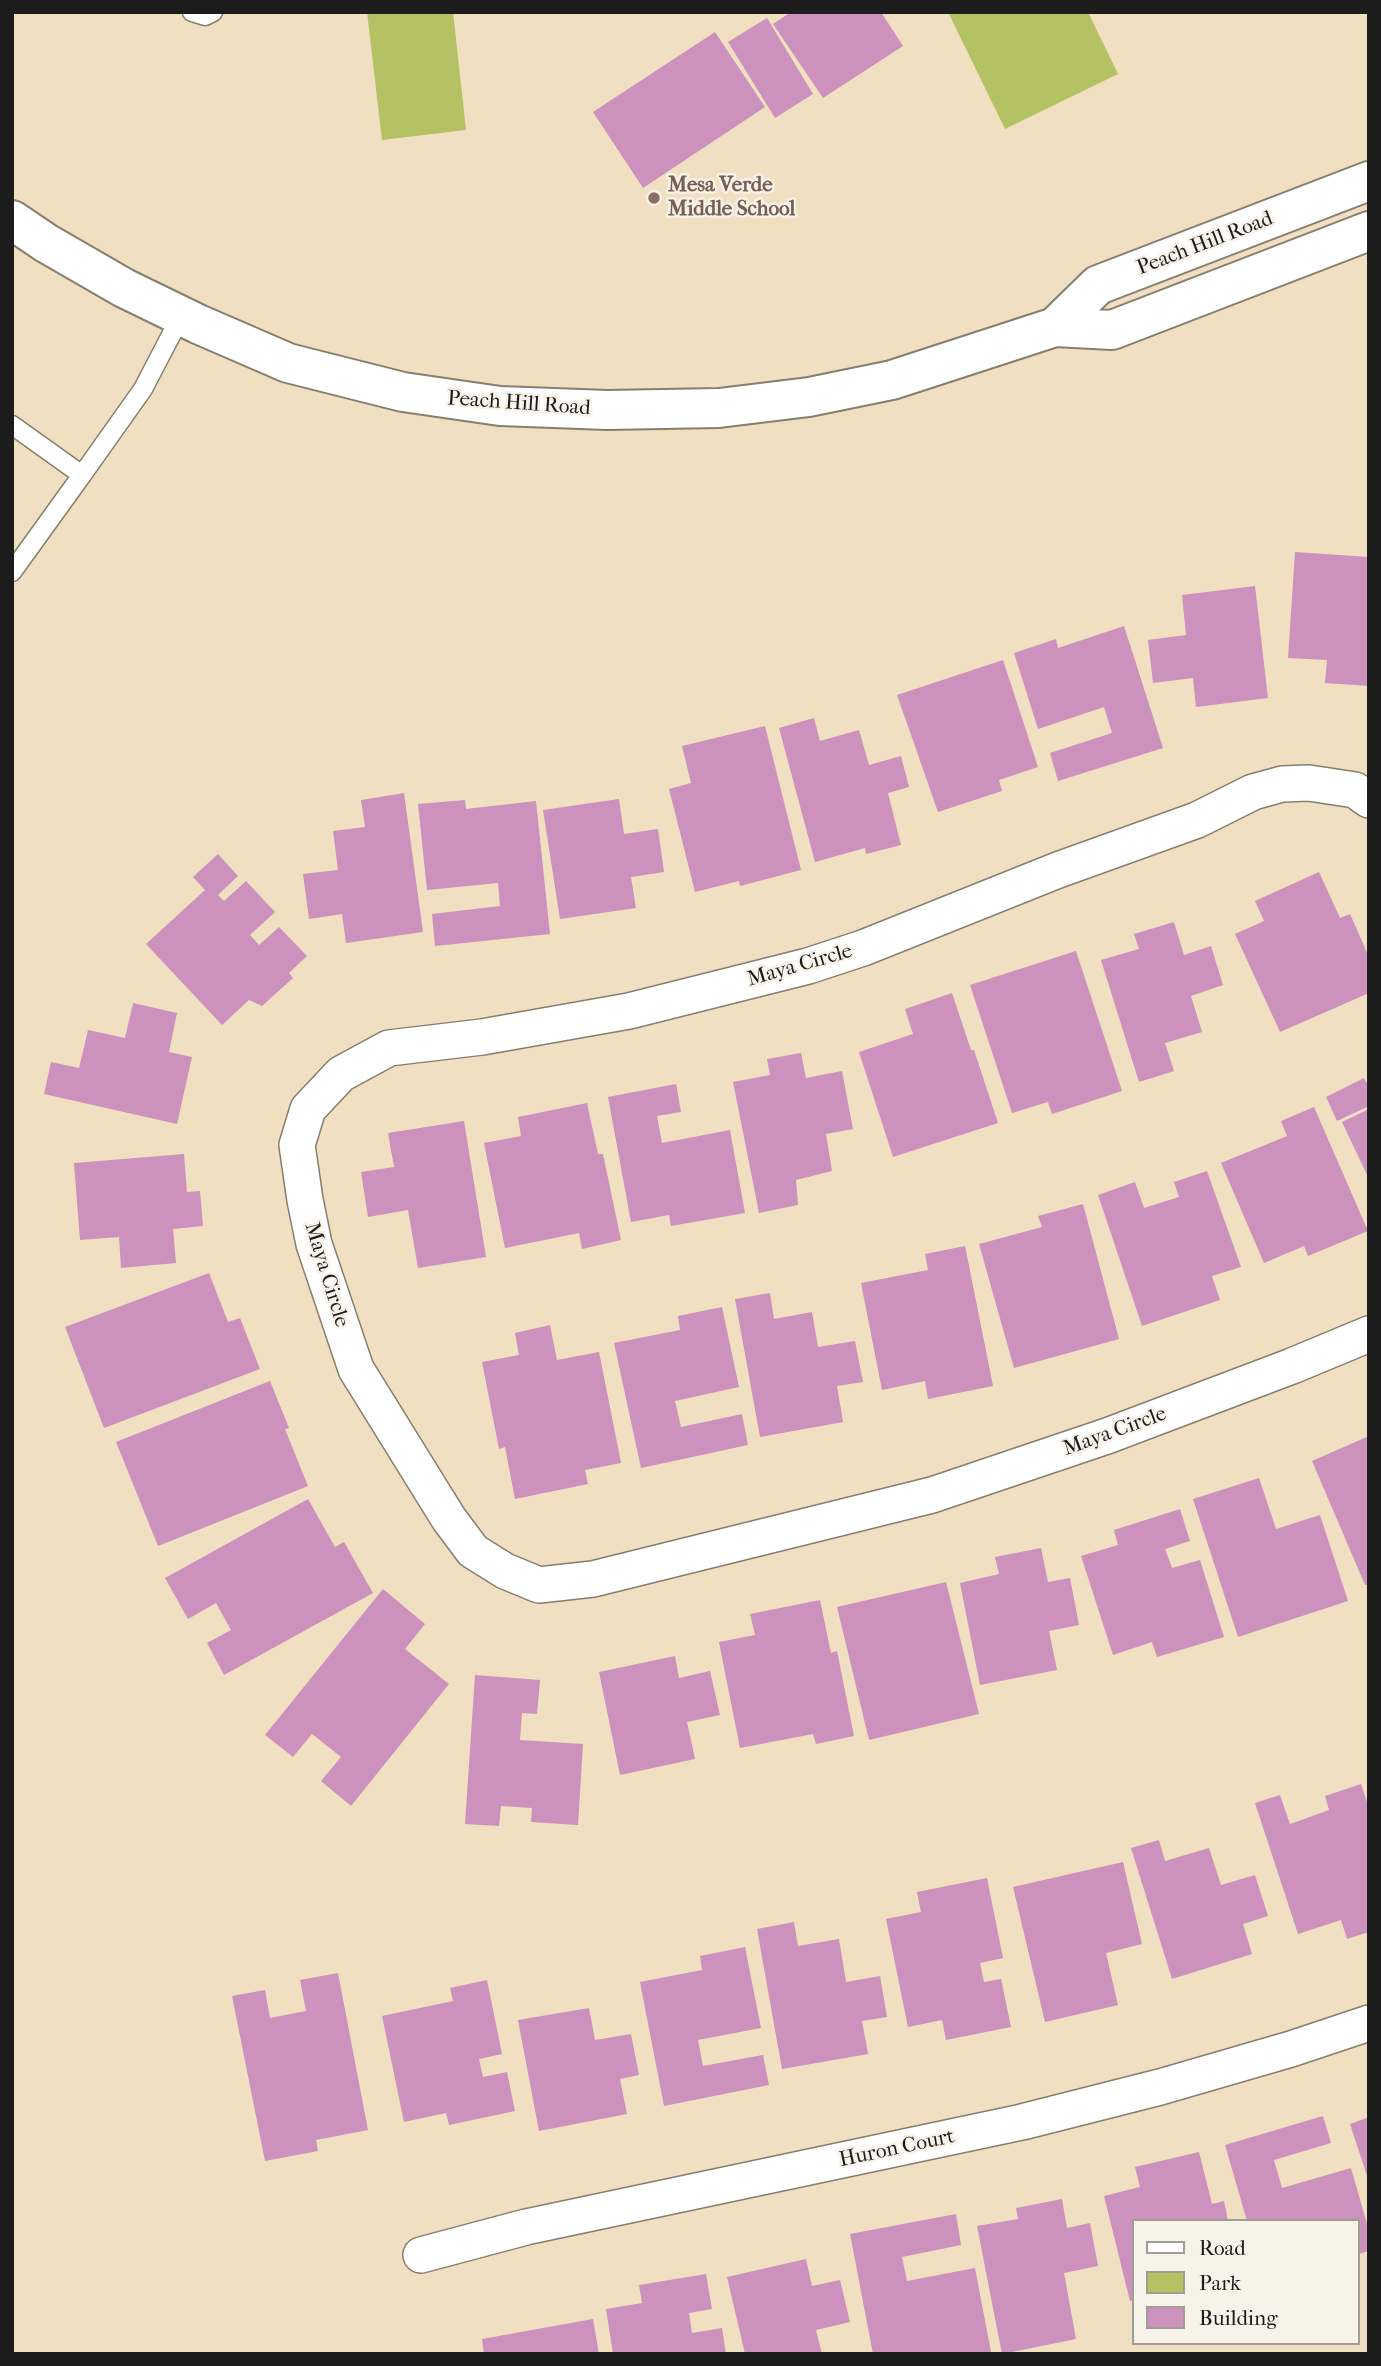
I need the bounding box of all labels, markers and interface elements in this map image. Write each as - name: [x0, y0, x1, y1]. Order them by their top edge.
- place label: Mesa Verde Middle School: [668, 173, 795, 223]
- marker: Mesa Verde Middle School: [646, 190, 662, 206]
- street label: Peach Hill Road: [1134, 207, 1276, 281]
- street label: Peach Hill Road: [447, 386, 591, 422]
- street label: Maya Circle: [745, 939, 855, 993]
- street label: Maya Circle: [298, 1220, 354, 1330]
- street label: Maya Circle: [1060, 1402, 1170, 1462]
- street label: Huron Court: [837, 2124, 957, 2174]
- legend: [1132, 2219, 1360, 2345]
- text: Road: [1199, 2236, 1246, 2260]
- text: Park: [1199, 2271, 1241, 2295]
- text: Building: [1199, 2306, 1277, 2330]

